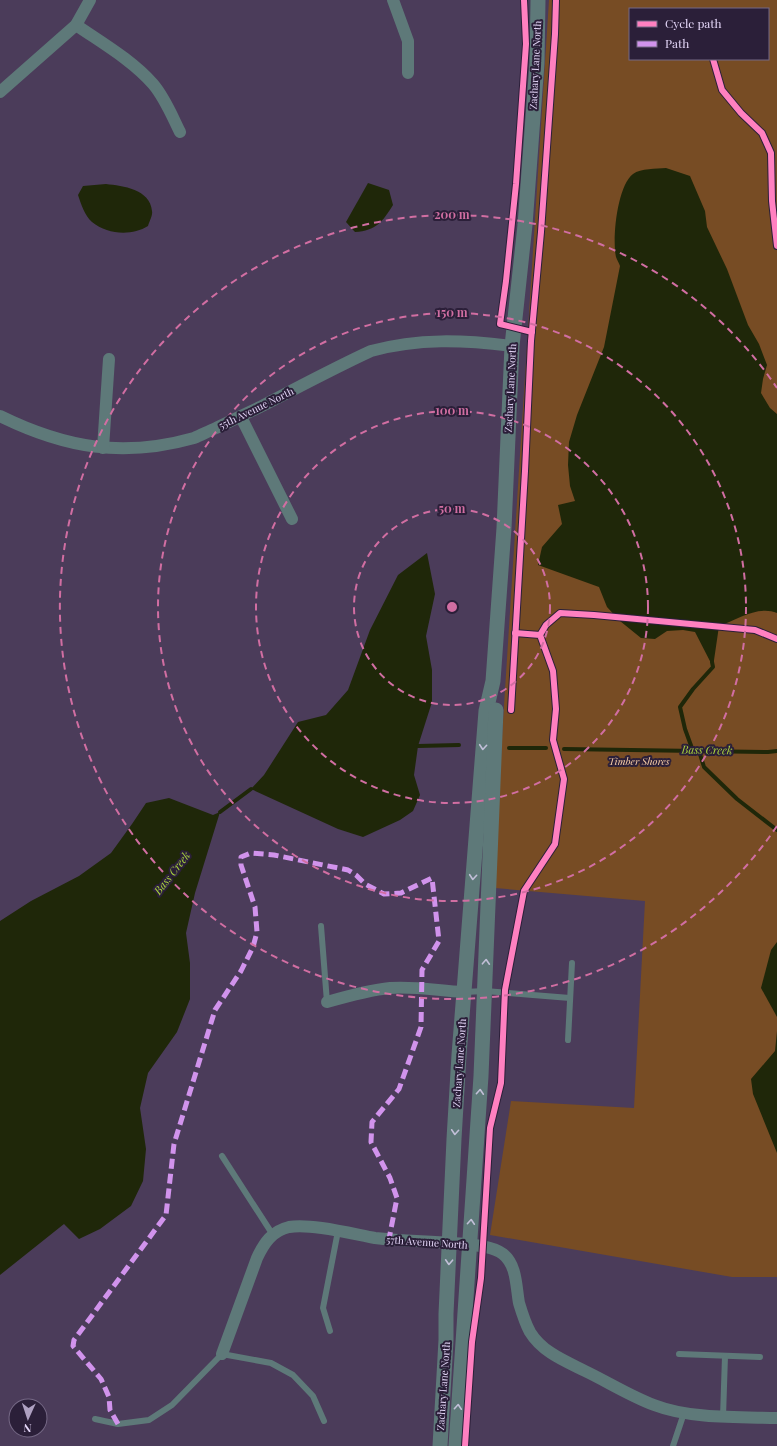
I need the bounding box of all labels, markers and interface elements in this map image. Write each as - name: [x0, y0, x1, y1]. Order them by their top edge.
- legend: [629, 8, 769, 60]
- text: Cycle path: [665, 15, 722, 31]
- street label: Zachary Lane North: [526, 20, 544, 110]
- text: Path: [665, 35, 689, 51]
- text: 200 m: [434, 206, 470, 222]
- text: 150 m: [436, 304, 468, 320]
- street label: Zachary Lane North: [501, 343, 519, 433]
- street label: 55th Avenue North: [216, 384, 296, 432]
- text: 100 m: [435, 402, 469, 418]
- text: 50 m: [439, 500, 466, 516]
- centre of rings: [445, 600, 459, 614]
- water label: Bass Creek: [680, 742, 733, 757]
- one-way arrow: [479, 744, 488, 750]
- park label: Timber Shores: [608, 754, 670, 768]
- water label: Bass Creek: [149, 848, 193, 898]
- one-way arrow: [469, 874, 478, 880]
- one-way arrow: [482, 959, 491, 965]
- street label: Zachary Lane North: [449, 1018, 469, 1108]
- one-way arrow: [476, 1089, 485, 1095]
- one-way arrow: [450, 1129, 459, 1135]
- one-way arrow: [466, 1218, 475, 1225]
- street label: 57th Avenue North: [386, 1232, 468, 1252]
- one-way arrow: [445, 1259, 454, 1265]
- street label: Zachary Lane North: [433, 1341, 453, 1431]
- north arrow: [8, 1398, 48, 1438]
- one-way arrow: [454, 1404, 463, 1410]
- text: N: [23, 1421, 32, 1436]

